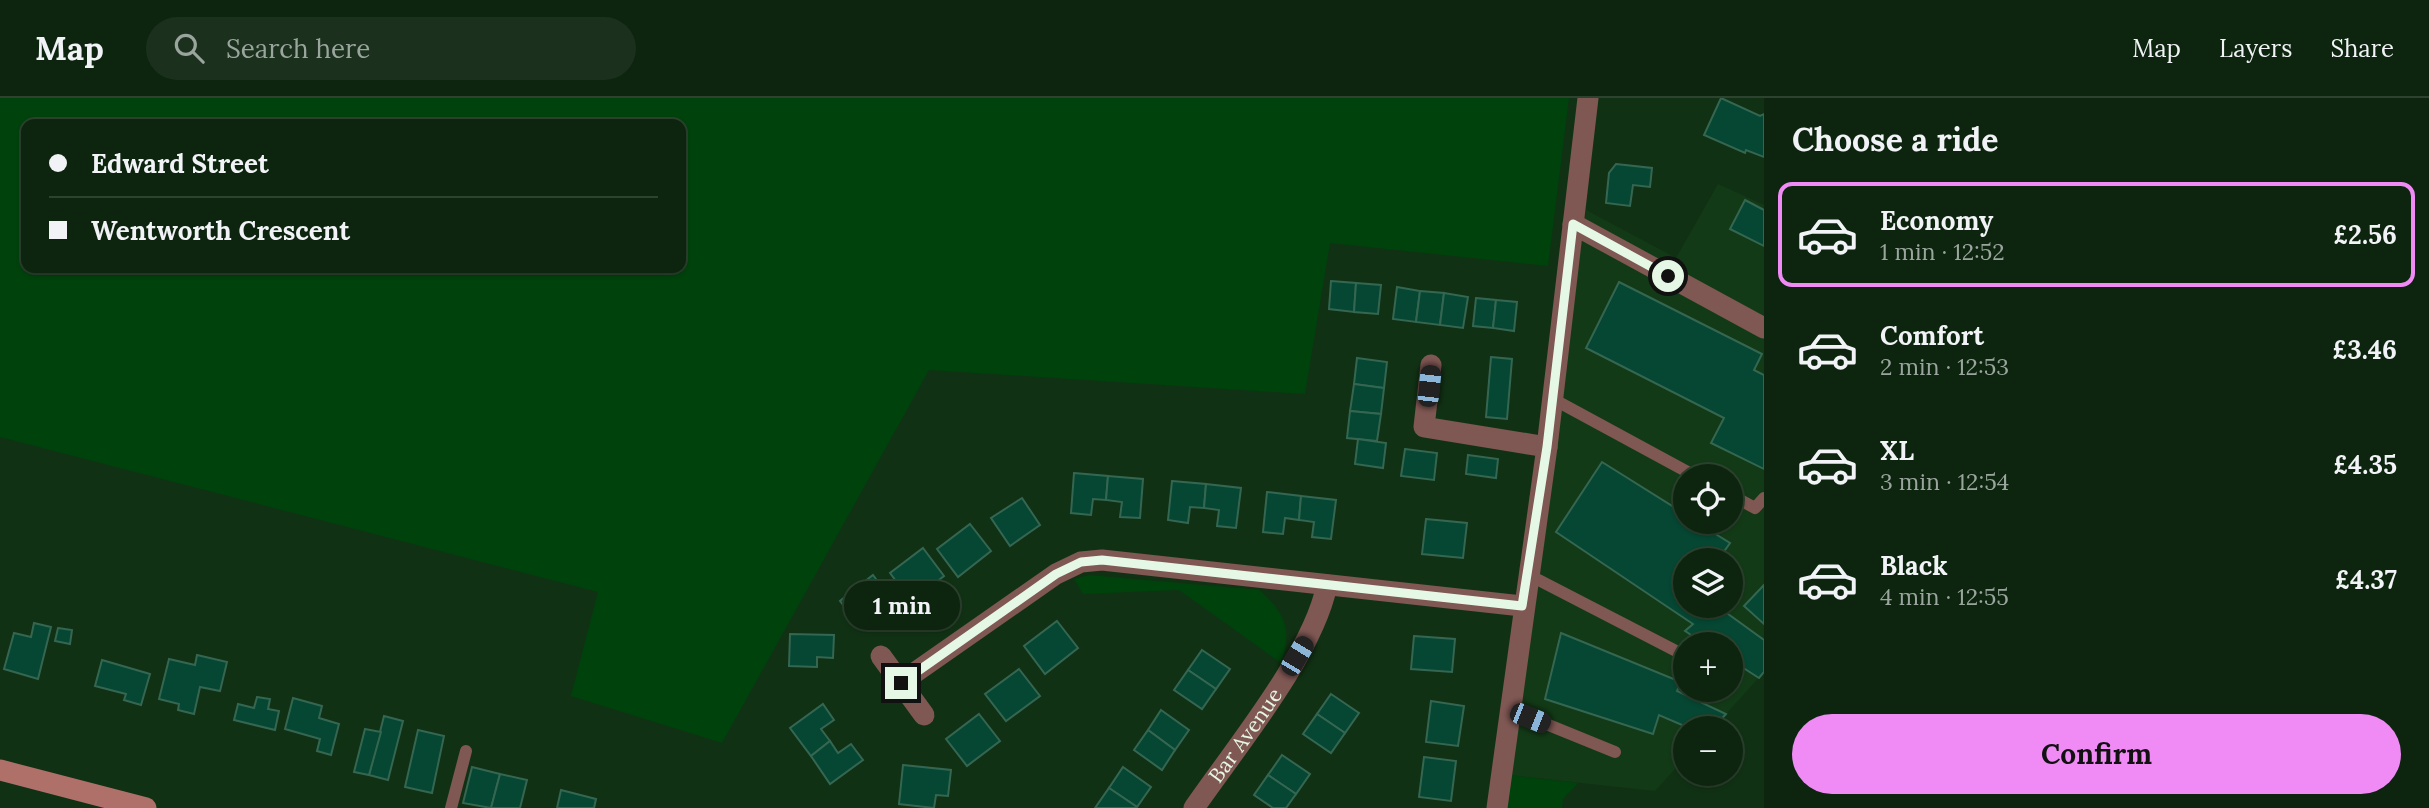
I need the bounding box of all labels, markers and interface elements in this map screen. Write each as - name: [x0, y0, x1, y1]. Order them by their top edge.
- search box: [146, 17, 636, 80]
- text: Map: [35, 27, 104, 69]
- icon: search: [170, 29, 208, 67]
- text: Search here: [226, 32, 370, 65]
- text: Map: [2132, 33, 2181, 64]
- text: Layers: [2219, 33, 2292, 64]
- text: Share: [2330, 33, 2394, 64]
- text: Choose a ride: [1792, 119, 1999, 160]
- text: Edward Street: [91, 147, 269, 180]
- icon: car: [1796, 203, 1859, 266]
- text: Economy: [1880, 204, 1993, 237]
- text: Wentworth Crescent: [91, 214, 350, 247]
- text: £2.56: [2333, 218, 2397, 251]
- text: 1 min · 12:52: [1880, 237, 2005, 266]
- route start: [1652, 260, 1684, 292]
- icon: car: [1796, 318, 1859, 381]
- text: Comfort: [1880, 319, 1984, 352]
- text: £3.46: [2332, 333, 2397, 366]
- text: 2 min · 12:53: [1880, 352, 2009, 381]
- car: [1417, 364, 1442, 408]
- icon: car: [1796, 433, 1859, 496]
- text: XL: [1880, 434, 1914, 467]
- text: £4.35: [2333, 448, 2397, 481]
- map controls: [1673, 464, 1743, 786]
- button: locate: [1673, 464, 1743, 534]
- text: 3 min · 12:54: [1880, 467, 2009, 496]
- button: layers: [1673, 548, 1743, 618]
- icon: car: [1796, 548, 1859, 611]
- text: Black: [1880, 549, 1948, 582]
- text: £4.37: [2335, 563, 2397, 596]
- callout: 1 min: [843, 582, 959, 630]
- text: 4 min · 12:55: [1880, 582, 2009, 611]
- text: 1 min: [873, 591, 931, 620]
- button: +: [1673, 632, 1743, 702]
- car: [1278, 633, 1317, 679]
- route end: [885, 667, 917, 699]
- street label: Bar Avenue: [1202, 683, 1288, 788]
- car: [1507, 700, 1554, 736]
- button: Confirm: [1792, 714, 2401, 794]
- button: −: [1673, 716, 1743, 786]

